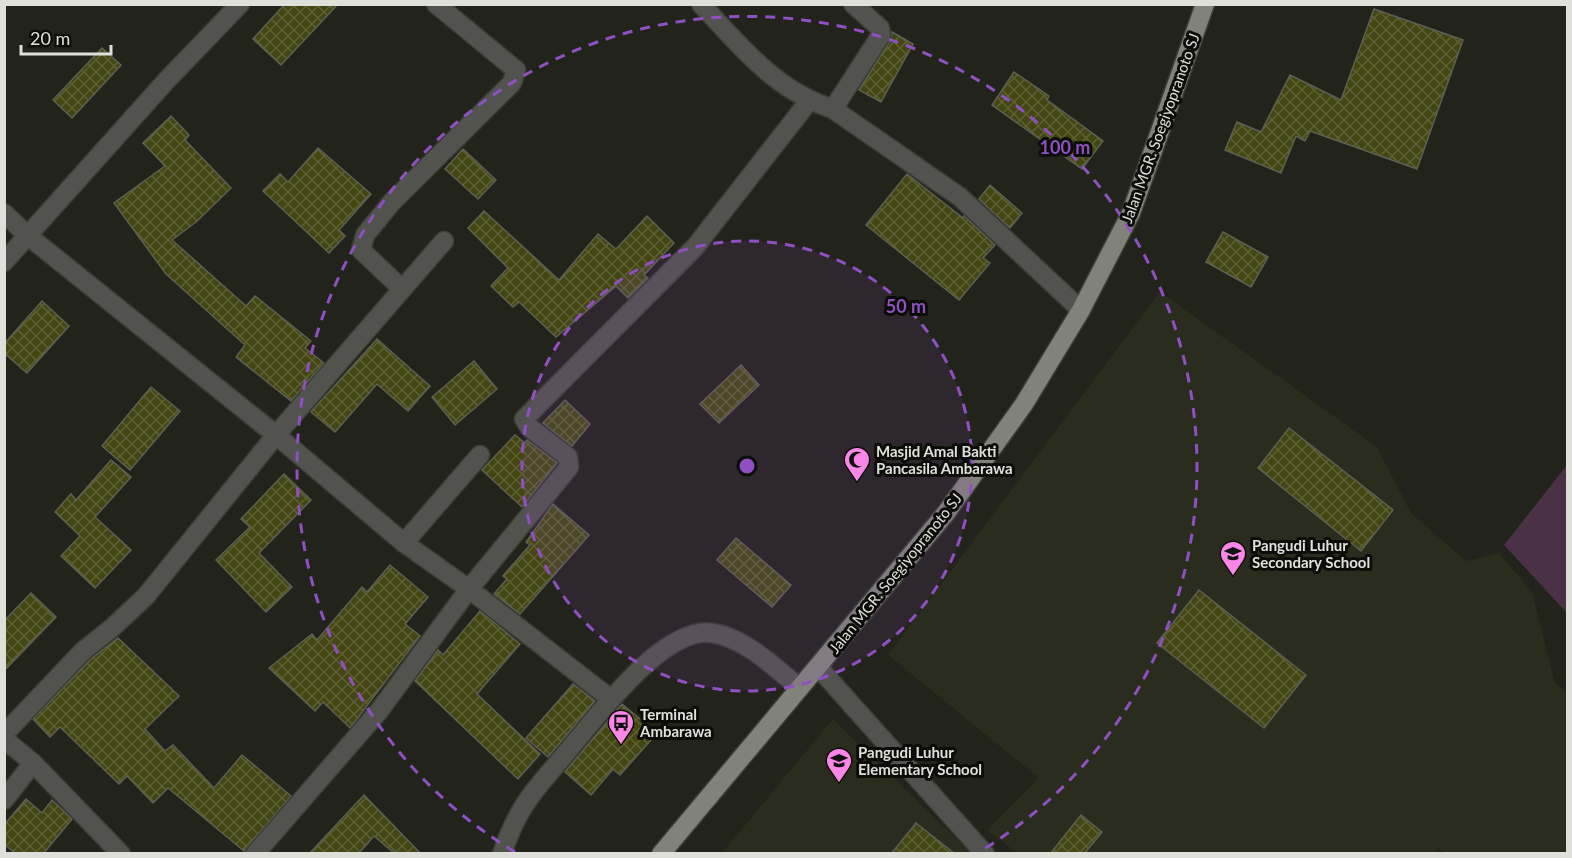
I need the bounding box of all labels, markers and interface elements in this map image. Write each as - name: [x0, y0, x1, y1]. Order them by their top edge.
- scale bar: [21, 18, 111, 56]
- text: 20 m: [30, 27, 70, 49]
- street label: Jalan MGR. Soegiyopranoto SJ: [1117, 31, 1203, 225]
- text: 100 m: [1040, 136, 1090, 158]
- text: 50 m: [886, 295, 926, 317]
- place label: Masjid Amal Bakti Pancasila Ambarawa: [876, 442, 1013, 477]
- mosque icon: Masjid Amal Bakti Pancasila Ambarawa: [842, 445, 872, 483]
- centre of rings: [737, 456, 757, 476]
- street label: Jalan MGR. Soegiyopranoto SJ: [825, 489, 965, 657]
- place label: Pangudi Luhur Secondary School: [1252, 536, 1370, 571]
- school or university icon: Pangudi Luhur Secondary School: [1218, 539, 1248, 577]
- place label: Terminal Ambarawa: [639, 705, 712, 740]
- bus stop icon: Terminal Ambarawa: [606, 708, 636, 746]
- place label: Pangudi Luhur Elementary School: [858, 743, 982, 778]
- school or university icon: Pangudi Luhur Elementary School: [824, 746, 854, 784]

